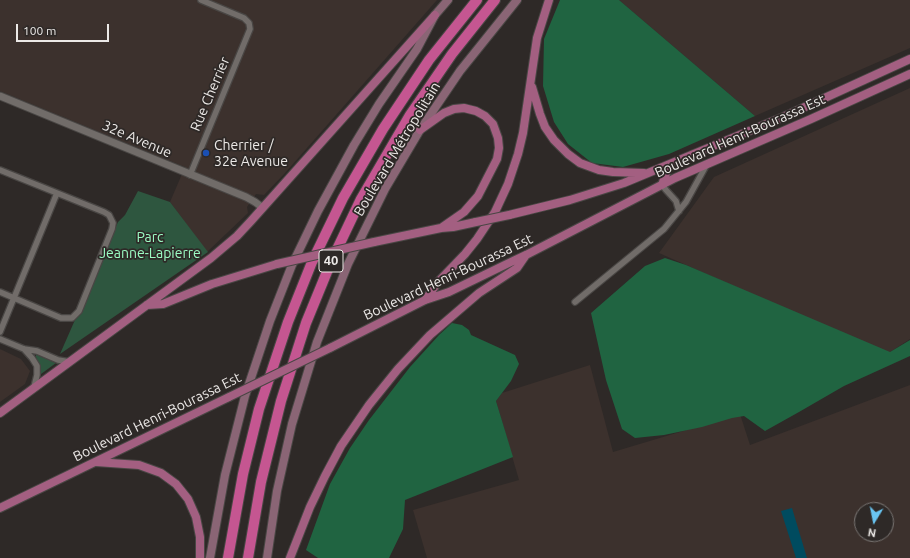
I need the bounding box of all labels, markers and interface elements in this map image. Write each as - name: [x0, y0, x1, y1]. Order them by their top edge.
- scale bar: [18, 16, 111, 42]
- text: 100 m: [23, 24, 56, 37]
- street label: Rue Cherrier: [187, 54, 233, 134]
- street label: Boulevard Métropolitain: [350, 79, 444, 219]
- street label: Boulevard Henri-Bourassa Est: [652, 91, 828, 181]
- street label: 32e Avenue: [100, 117, 174, 161]
- place label: Cherrier / 32e Avenue: [214, 137, 288, 170]
- marker: Cherrier / 32e Avenue: [201, 148, 211, 158]
- park label: Parc Jeanne-Lapierre: [99, 229, 201, 262]
- street label: Boulevard Henri-Bourassa Est: [361, 230, 535, 324]
- road number: 40: [319, 250, 343, 272]
- street label: Boulevard Henri-Bourassa Est: [70, 369, 244, 465]
- north arrow: [854, 502, 894, 542]
- text: N: [867, 526, 877, 539]

